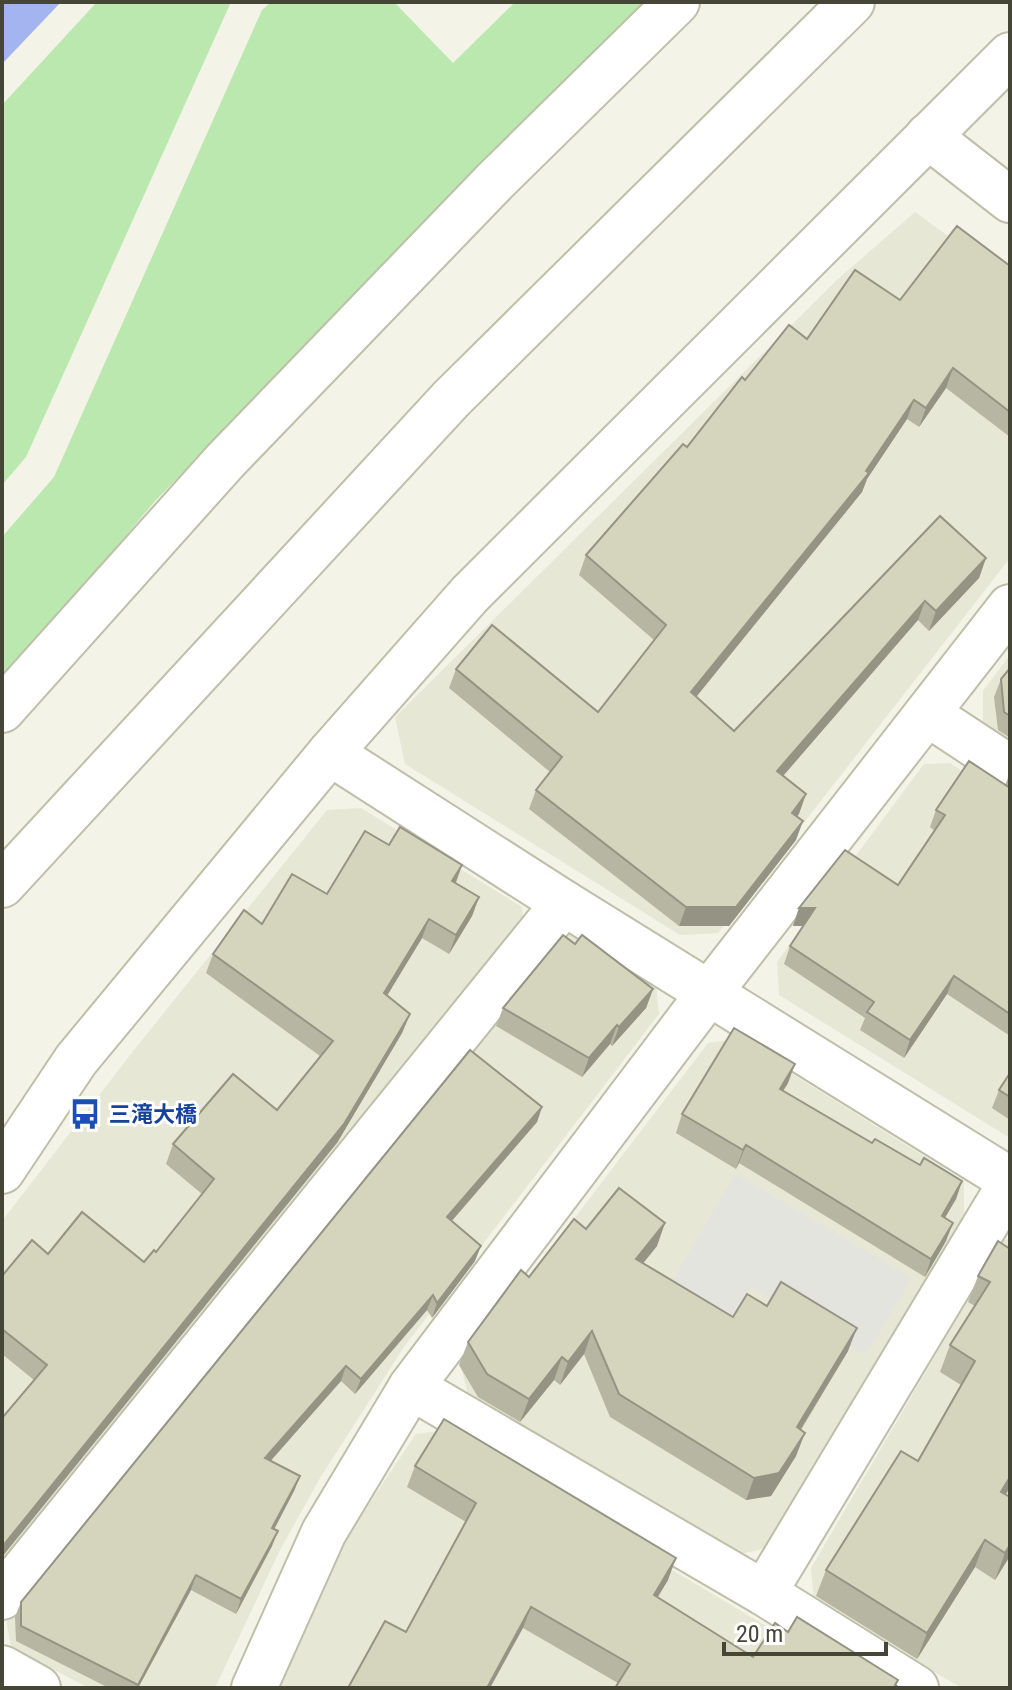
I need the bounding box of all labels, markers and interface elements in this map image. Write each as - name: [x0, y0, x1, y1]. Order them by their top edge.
- bus stop icon: 三滝大橋: [68, 1097, 102, 1131]
- place label: 三滝大橋: [109, 1102, 197, 1127]
- scale bar: [724, 1606, 886, 1656]
- text: 20 m: [736, 1620, 783, 1648]

